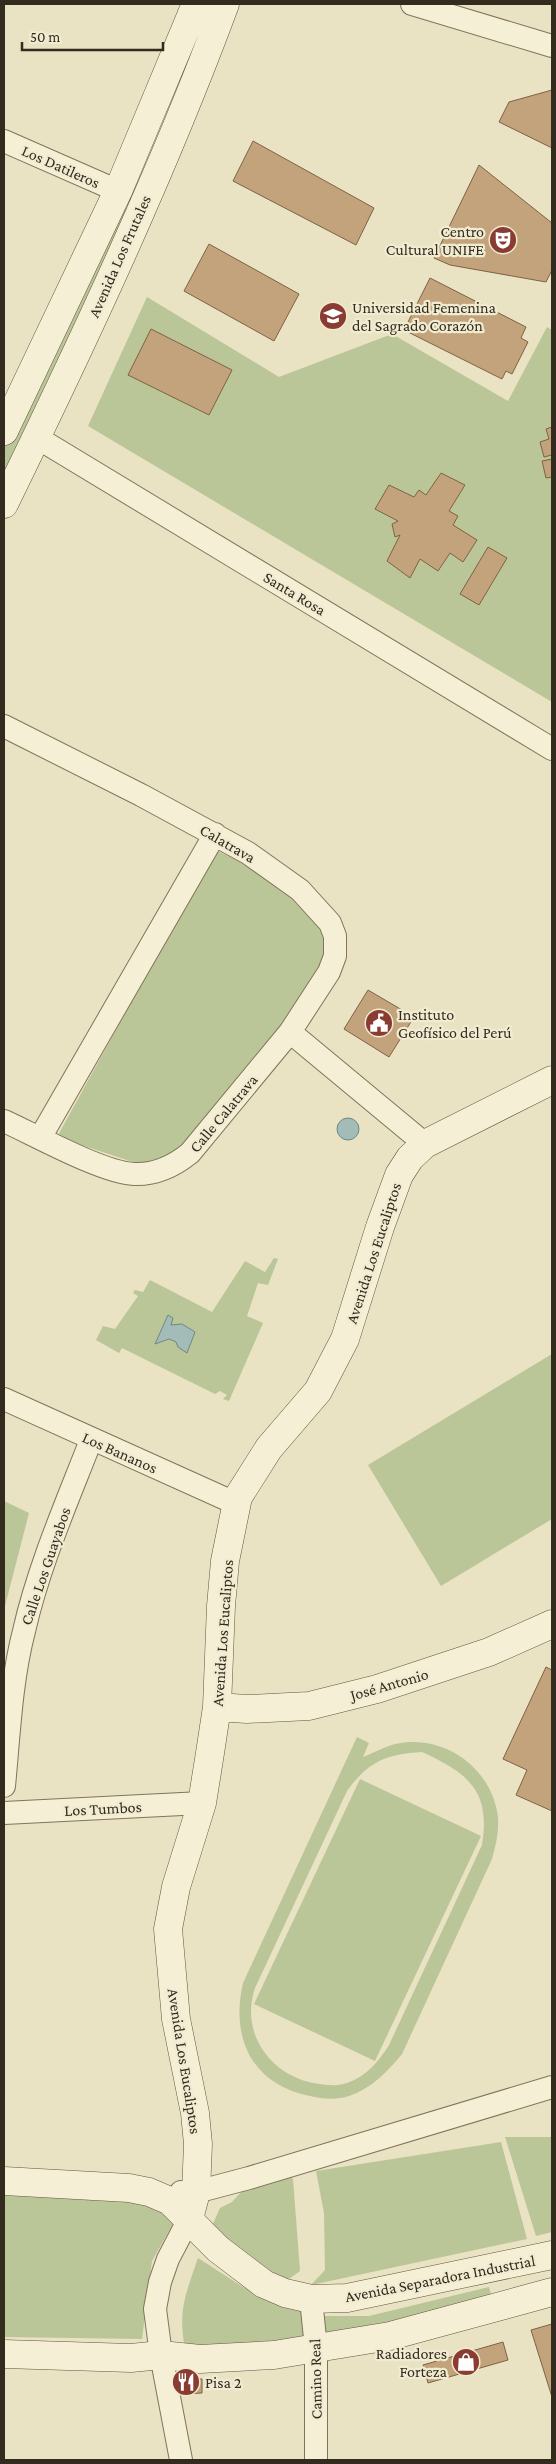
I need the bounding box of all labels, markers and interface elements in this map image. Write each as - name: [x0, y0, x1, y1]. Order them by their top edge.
- scale bar: [22, 20, 164, 52]
- text: 50 m: [30, 29, 60, 45]
- street label: Los Datileros: [19, 142, 102, 191]
- street label: Avenida Los Frutales: [85, 192, 154, 320]
- place label: Centro Cultural UNIFE: [386, 223, 484, 258]
- theatre icon: Centro Cultural UNIFE: [488, 225, 518, 255]
- place label: Universidad Femenina del Sagrado Corazón: [352, 299, 497, 335]
- school or university icon: Universidad Femenina del Sagrado Corazón: [318, 301, 348, 331]
- street label: Santa Rosa: [261, 568, 329, 619]
- street label: Calatrava: [197, 821, 259, 866]
- place label: Instituto Geofísico del Perú: [398, 1006, 512, 1041]
- public building icon: Instituto Geofísico del Perú: [364, 1008, 394, 1038]
- street label: Calle Calatrava: [186, 1071, 261, 1156]
- street label: Avenida Los Eucaliptos: [343, 1181, 405, 1326]
- street label: Los Bananos: [80, 1428, 160, 1477]
- street label: Calle Los Guayabos: [17, 1505, 75, 1628]
- street label: Avenida Los Eucaliptos: [209, 1559, 237, 1707]
- street label: José Antonio: [346, 1665, 431, 1705]
- street label: Los Tumbos: [64, 1798, 142, 1819]
- street label: Avenida Los Eucaliptos: [164, 1987, 204, 2135]
- street label: Avenida Separadora Industrial: [344, 2252, 537, 2306]
- street label: Camino Real: [306, 2339, 325, 2419]
- place label: Radiadores Forteza: [376, 2345, 448, 2380]
- shop icon: Radiadores Forteza: [451, 2347, 481, 2377]
- restaurant icon: Pisa 2: [171, 2367, 201, 2397]
- place label: Pisa 2: [205, 2374, 242, 2391]

